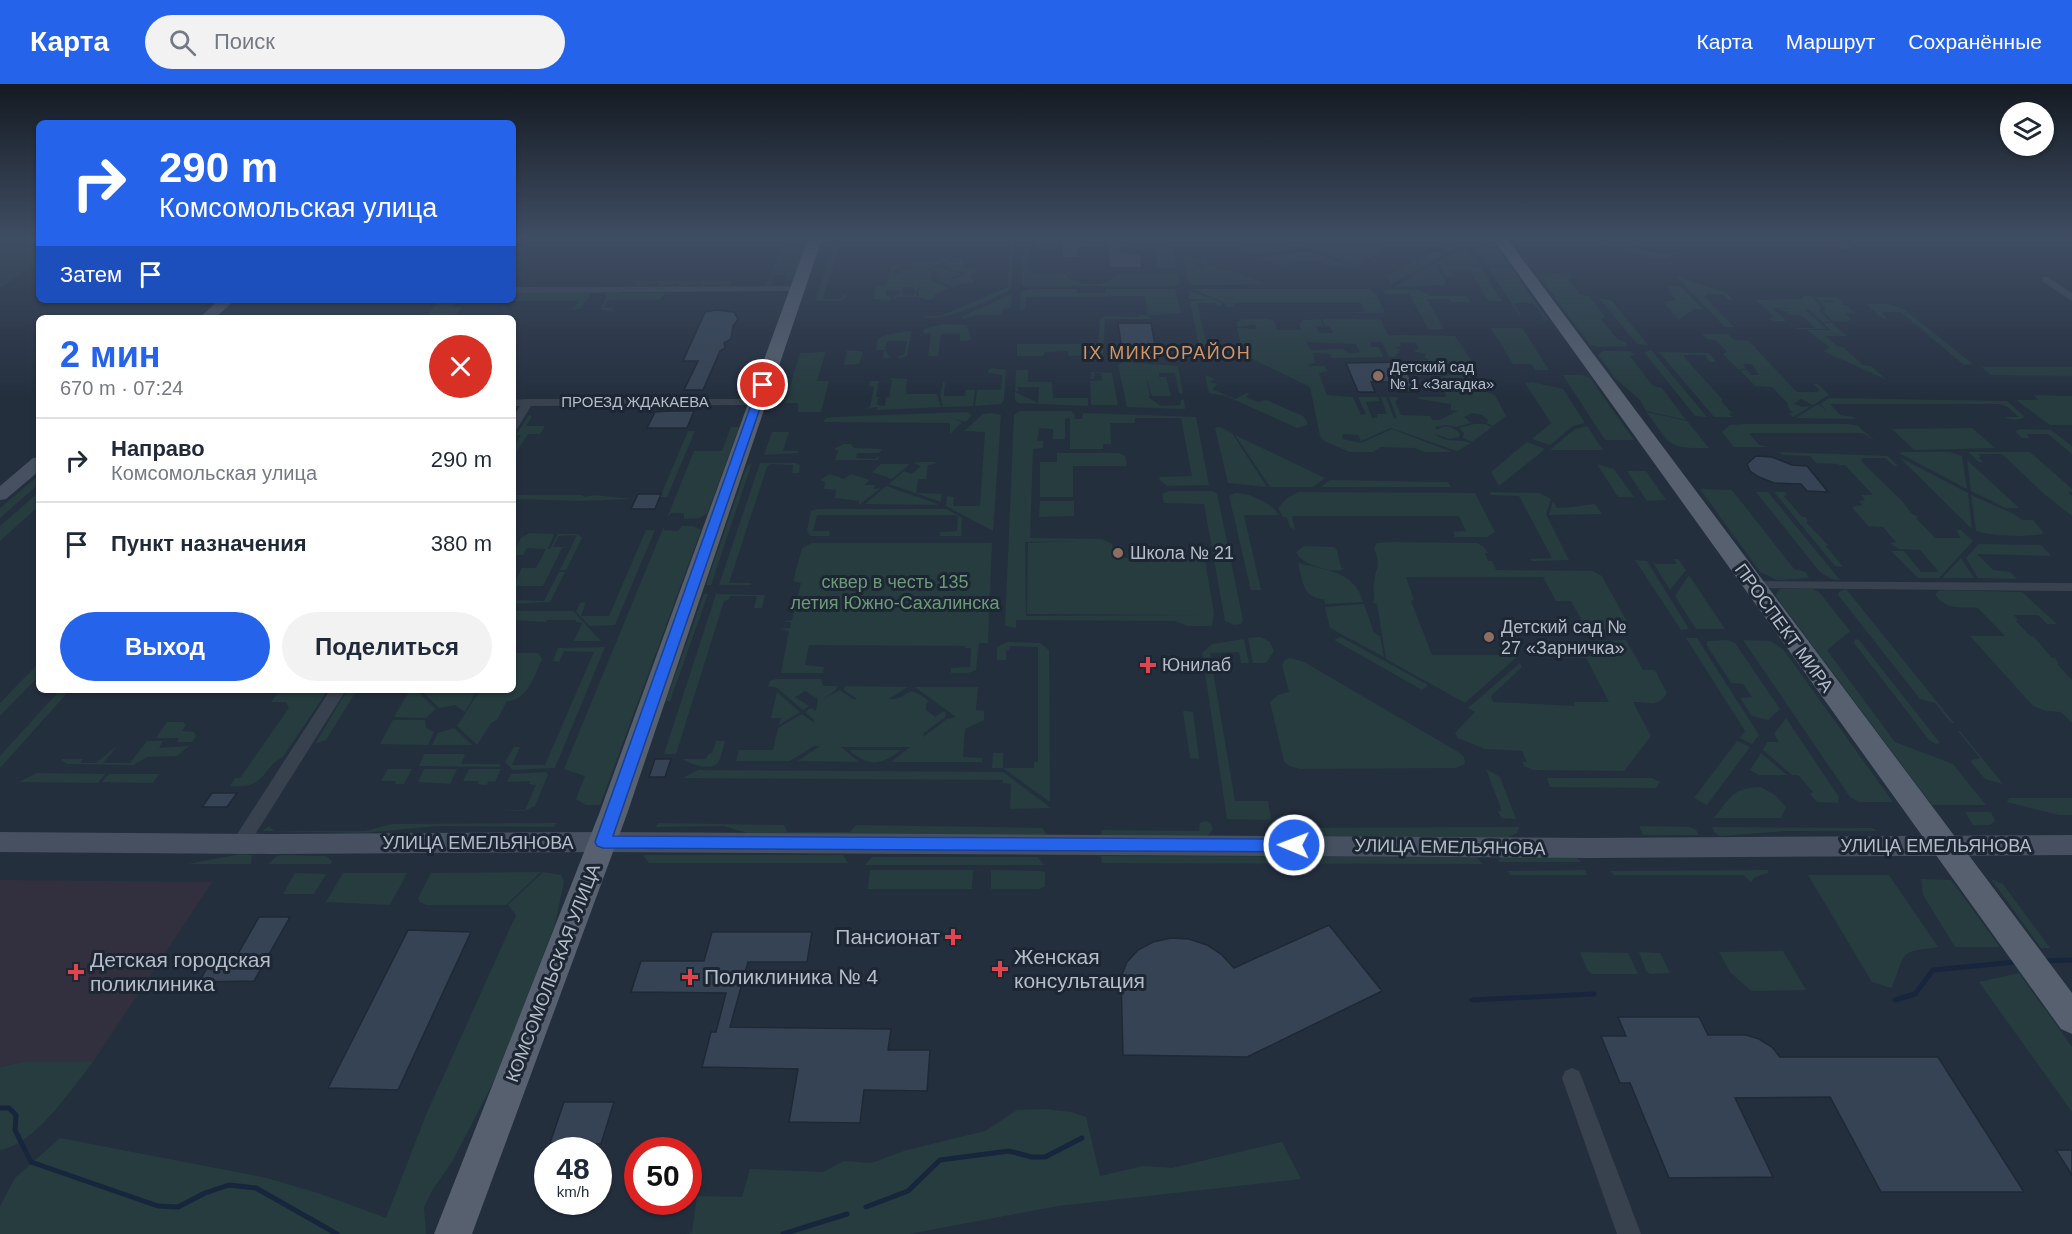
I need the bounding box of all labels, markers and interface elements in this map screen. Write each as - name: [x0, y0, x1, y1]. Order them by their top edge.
- search box: [145, 15, 565, 69]
- text: Карта: [30, 26, 109, 57]
- icon: search: [166, 26, 199, 59]
- text: Поиск: [214, 29, 275, 54]
- text: Карта: [1697, 30, 1753, 53]
- text: Маршрут: [1786, 30, 1875, 53]
- text: Сохранённые: [1908, 30, 2042, 53]
- map controls: [2000, 102, 2054, 156]
- button: layers: [2000, 102, 2054, 156]
- icon: right: [60, 144, 138, 222]
- text: 290 m: [159, 144, 278, 191]
- text: Комсомольская улица: [159, 193, 437, 223]
- icon: arrive: [134, 258, 167, 291]
- text: Затем: [60, 262, 122, 287]
- text: 2 мин: [60, 334, 161, 375]
- button: close: [429, 335, 492, 398]
- district label: IX МИКРОРАЙОН: [1083, 342, 1251, 363]
- place label: Детский сад № 1 «Загадка»: [1390, 358, 1494, 392]
- pin: [737, 359, 788, 410]
- icon: arrive: [746, 368, 779, 401]
- marker: Детский сад № 1 «Загадка»: [1371, 369, 1385, 383]
- text: 670 m · 07:24: [60, 377, 183, 399]
- street label: ПРОЕЗД ЖДАКАЕВА: [561, 393, 709, 410]
- text: Направо: [111, 436, 205, 461]
- icon: right: [60, 444, 93, 477]
- text: 290 m: [431, 447, 492, 472]
- text: Комсомольская улица: [111, 462, 317, 484]
- icon: arrive: [60, 528, 93, 561]
- text: Пункт назначения: [111, 531, 307, 556]
- text: 380 m: [431, 531, 492, 556]
- place label: Школа № 21: [1130, 543, 1234, 563]
- marker: Школа № 21: [1111, 546, 1125, 560]
- street label: ПРОСПЕКТ МИРА: [1731, 560, 1837, 696]
- park label: сквер в честь 135 летия Южно-Сахалинска: [791, 572, 1000, 613]
- button: Выход: [60, 612, 270, 681]
- button: Поделиться: [282, 612, 492, 681]
- place label: Детский сад № 27 «Зарничка»: [1501, 617, 1626, 658]
- marker: Детский сад № 27 «Зарничка»: [1482, 630, 1496, 644]
- place label: Юнилаб: [1162, 655, 1231, 675]
- marker: Юнилаб: [1139, 656, 1157, 674]
- position arrow: [1262, 813, 1326, 877]
- street label: УЛИЦА ЕМЕЛЬЯНОВА: [382, 833, 574, 853]
- street label: УЛИЦА ЕМЕЛЬЯНОВА: [1354, 835, 1546, 859]
- street label: УЛИЦА ЕМЕЛЬЯНОВА: [1840, 836, 2032, 856]
- street label: КОМСОМОЛЬСКАЯ УЛИЦА: [502, 861, 604, 1085]
- place label: Пансионат: [835, 925, 940, 948]
- marker: Пансионат: [944, 928, 962, 946]
- place label: Женская консультация: [1014, 945, 1145, 992]
- place label: Детская городская поликлиника: [90, 948, 271, 995]
- marker: Женская консультация: [991, 960, 1009, 978]
- marker: Детская городская поликлиника: [67, 963, 85, 981]
- place label: Поликлиника № 4: [704, 965, 879, 988]
- marker: Поликлиника № 4: [681, 968, 699, 986]
- speed limit sign: 50: [624, 1137, 702, 1215]
- text: 48: [556, 1152, 590, 1185]
- text: km/h: [557, 1183, 589, 1200]

